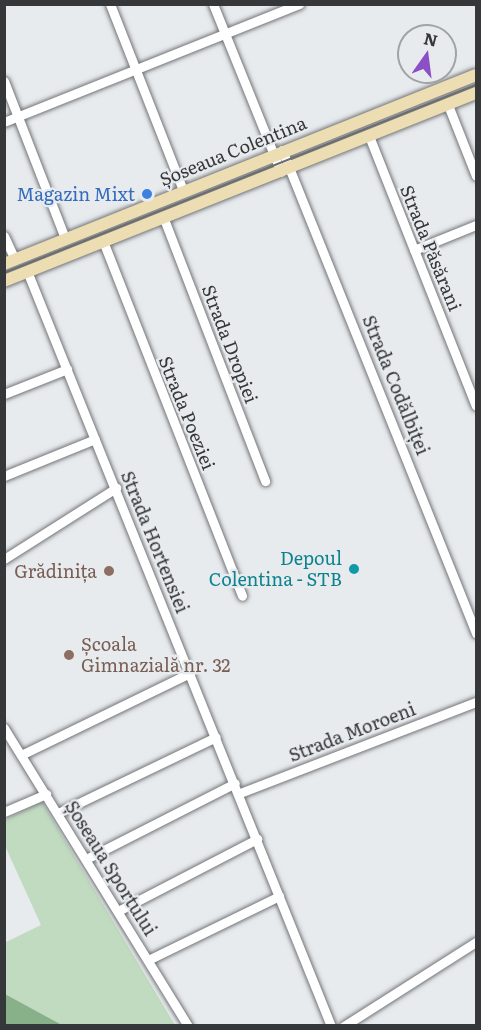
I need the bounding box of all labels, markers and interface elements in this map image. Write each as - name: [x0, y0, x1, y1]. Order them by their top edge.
- north arrow: [397, 24, 457, 84]
- text: N: [421, 25, 440, 52]
- street label: Șoseaua Colentina: [156, 112, 310, 190]
- street label: Strada Păsărani: [396, 182, 466, 314]
- place label: Magazin Mixt: [17, 183, 135, 205]
- marker: Magazin Mixt: [140, 187, 154, 201]
- street label: Strada Dropiei: [198, 282, 262, 406]
- street label: Strada Codălbiței: [358, 312, 434, 458]
- street label: Strada Poeziei: [154, 353, 220, 473]
- street label: Strada Hortensiei: [117, 468, 193, 616]
- place label: Depoul Colentina - STB: [209, 548, 342, 590]
- place label: Grădinița: [14, 560, 97, 582]
- marker: Depoul Colentina - STB: [347, 562, 361, 576]
- marker: Grădinița: [102, 564, 116, 578]
- place label: Școala Gimnazială nr. 32: [81, 634, 230, 676]
- marker: Școala Gimnazială nr. 32: [62, 648, 76, 662]
- street label: Strada Moroeni: [286, 698, 418, 766]
- street label: Șoseaua Sportului: [61, 797, 161, 939]

